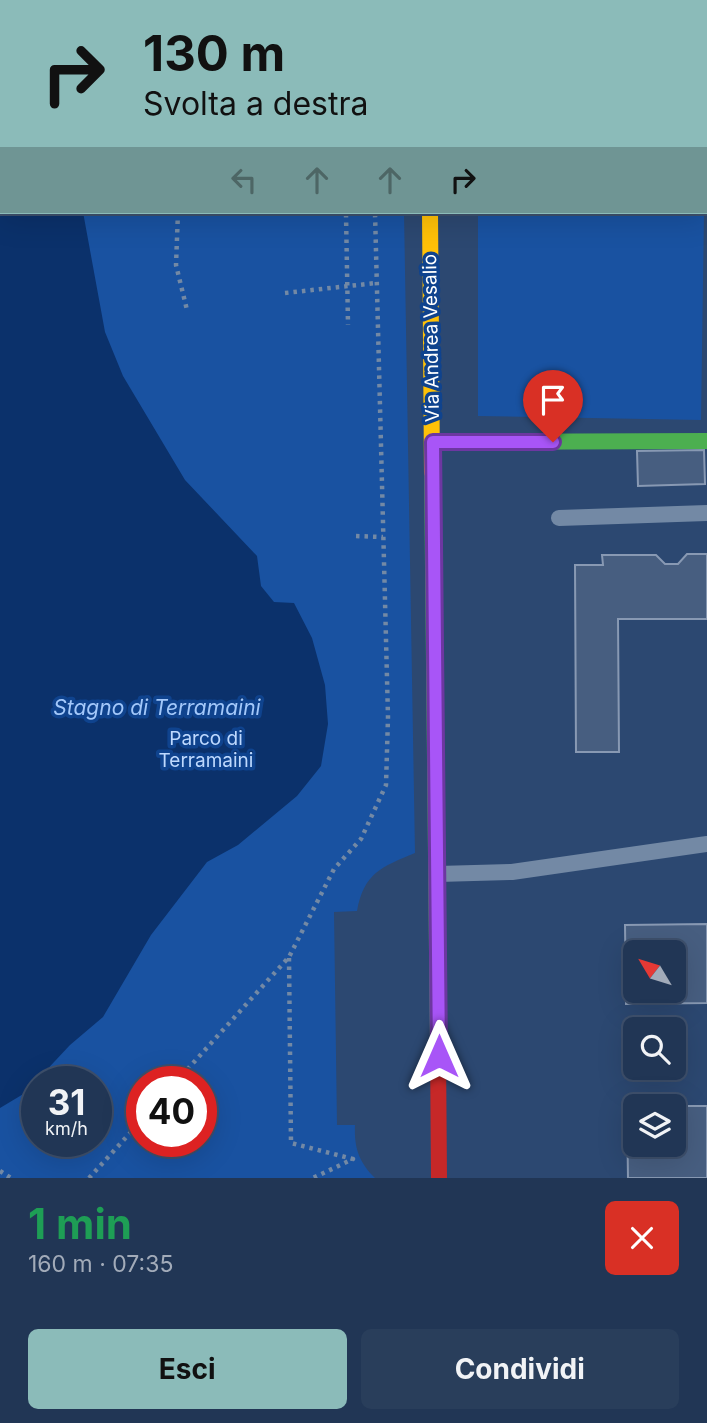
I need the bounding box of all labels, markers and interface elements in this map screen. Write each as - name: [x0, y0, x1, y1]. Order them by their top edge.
- text: 130 m: [143, 24, 285, 83]
- icon: right: [28, 28, 119, 119]
- text: Svolta a destra: [143, 84, 368, 123]
- icon: left: [225, 161, 263, 199]
- icon: ahead: [298, 161, 336, 199]
- icon: ahead: [371, 161, 409, 199]
- icon: right: [444, 161, 482, 199]
- street label: Via Andrea Vesalio: [418, 254, 444, 422]
- pin: [523, 370, 583, 442]
- icon: arrive: [534, 381, 572, 419]
- water label: Stagno di Terramaini: [53, 695, 262, 720]
- park label: Parco di Terramaini: [159, 727, 253, 772]
- north arrow: [623, 940, 686, 1003]
- map controls: [623, 940, 686, 1157]
- button: search: [623, 1017, 686, 1080]
- position arrow: [402, 1019, 476, 1093]
- speed limit sign: 40: [126, 1066, 217, 1157]
- text: 31: [48, 1081, 85, 1123]
- button: layers: [623, 1094, 686, 1157]
- text: km/h: [45, 1118, 88, 1139]
- text: 1 min: [28, 1198, 132, 1249]
- button: close: [605, 1201, 679, 1275]
- text: 160 m · 07:35: [28, 1250, 173, 1278]
- button: Esci: [28, 1329, 347, 1409]
- button: Condividi: [361, 1329, 679, 1409]

